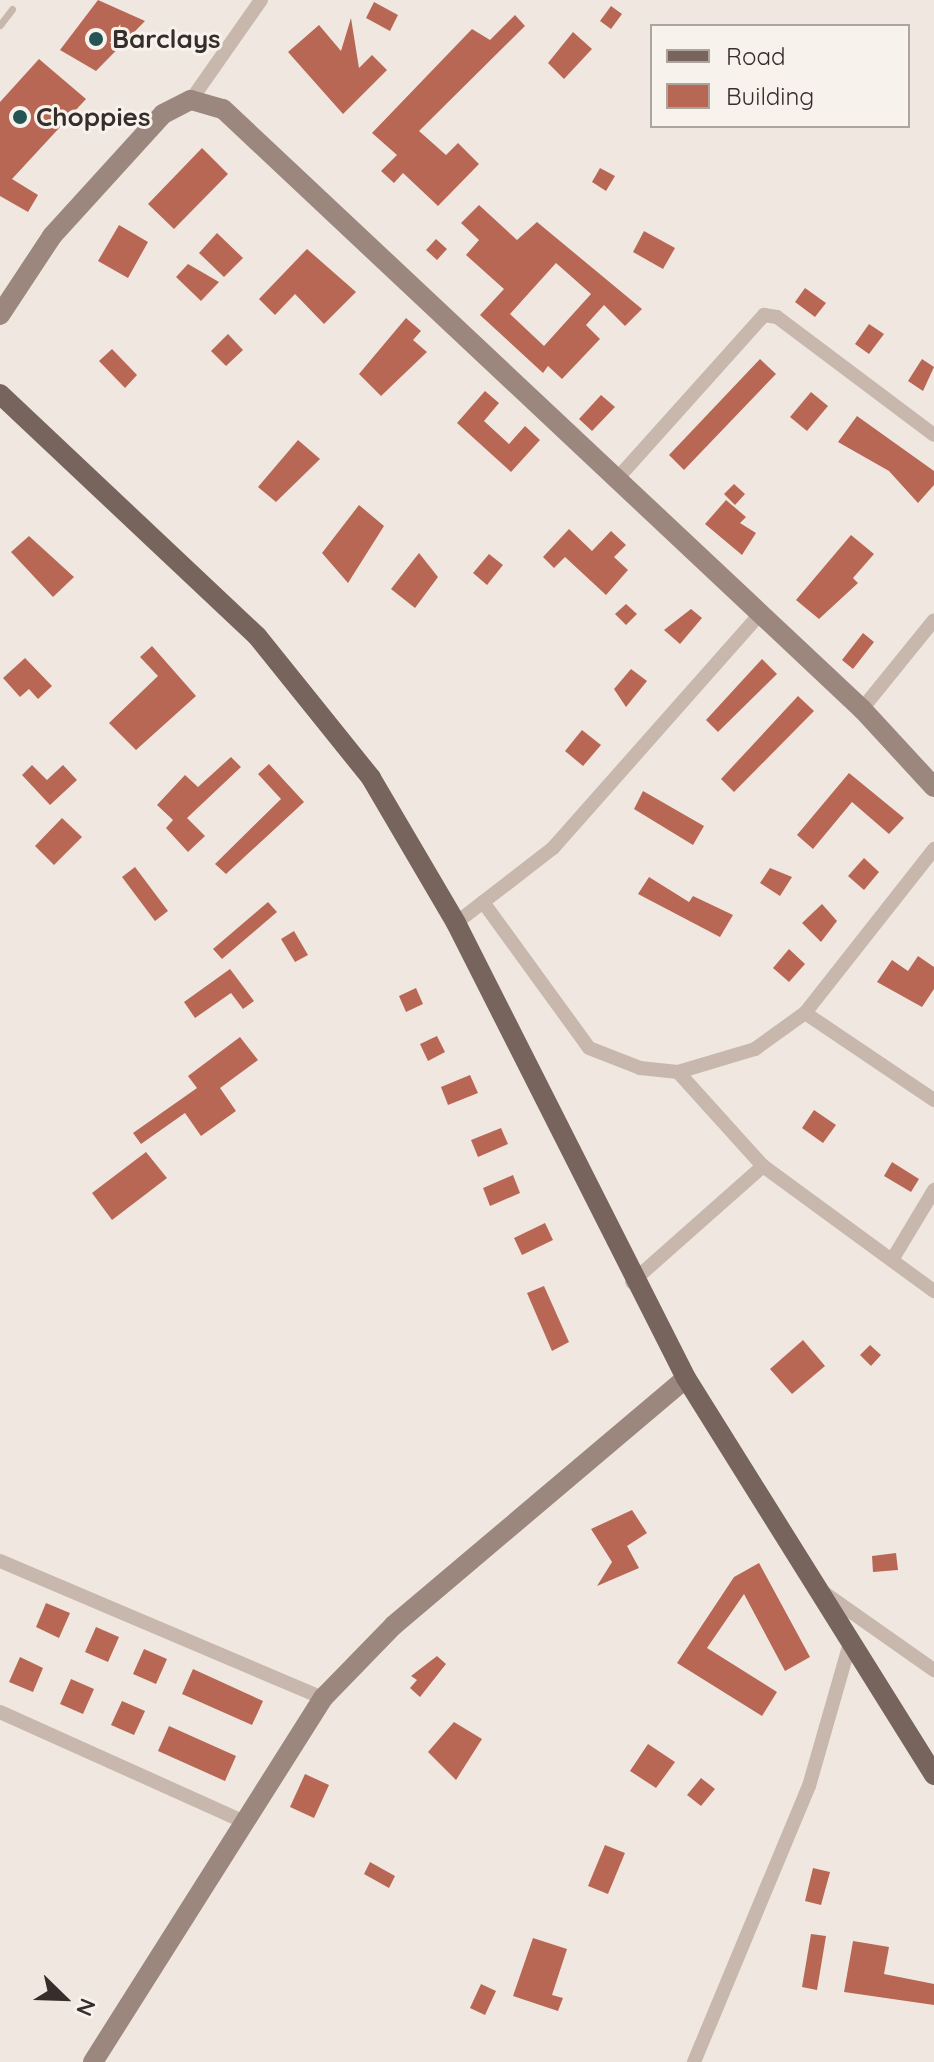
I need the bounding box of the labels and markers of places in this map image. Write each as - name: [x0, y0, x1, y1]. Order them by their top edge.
- place label: Barclays: [112, 23, 220, 55]
- marker: Barclays: [87, 30, 105, 48]
- place label: Choppies: [36, 101, 150, 133]
- marker: Choppies: [11, 108, 29, 126]

